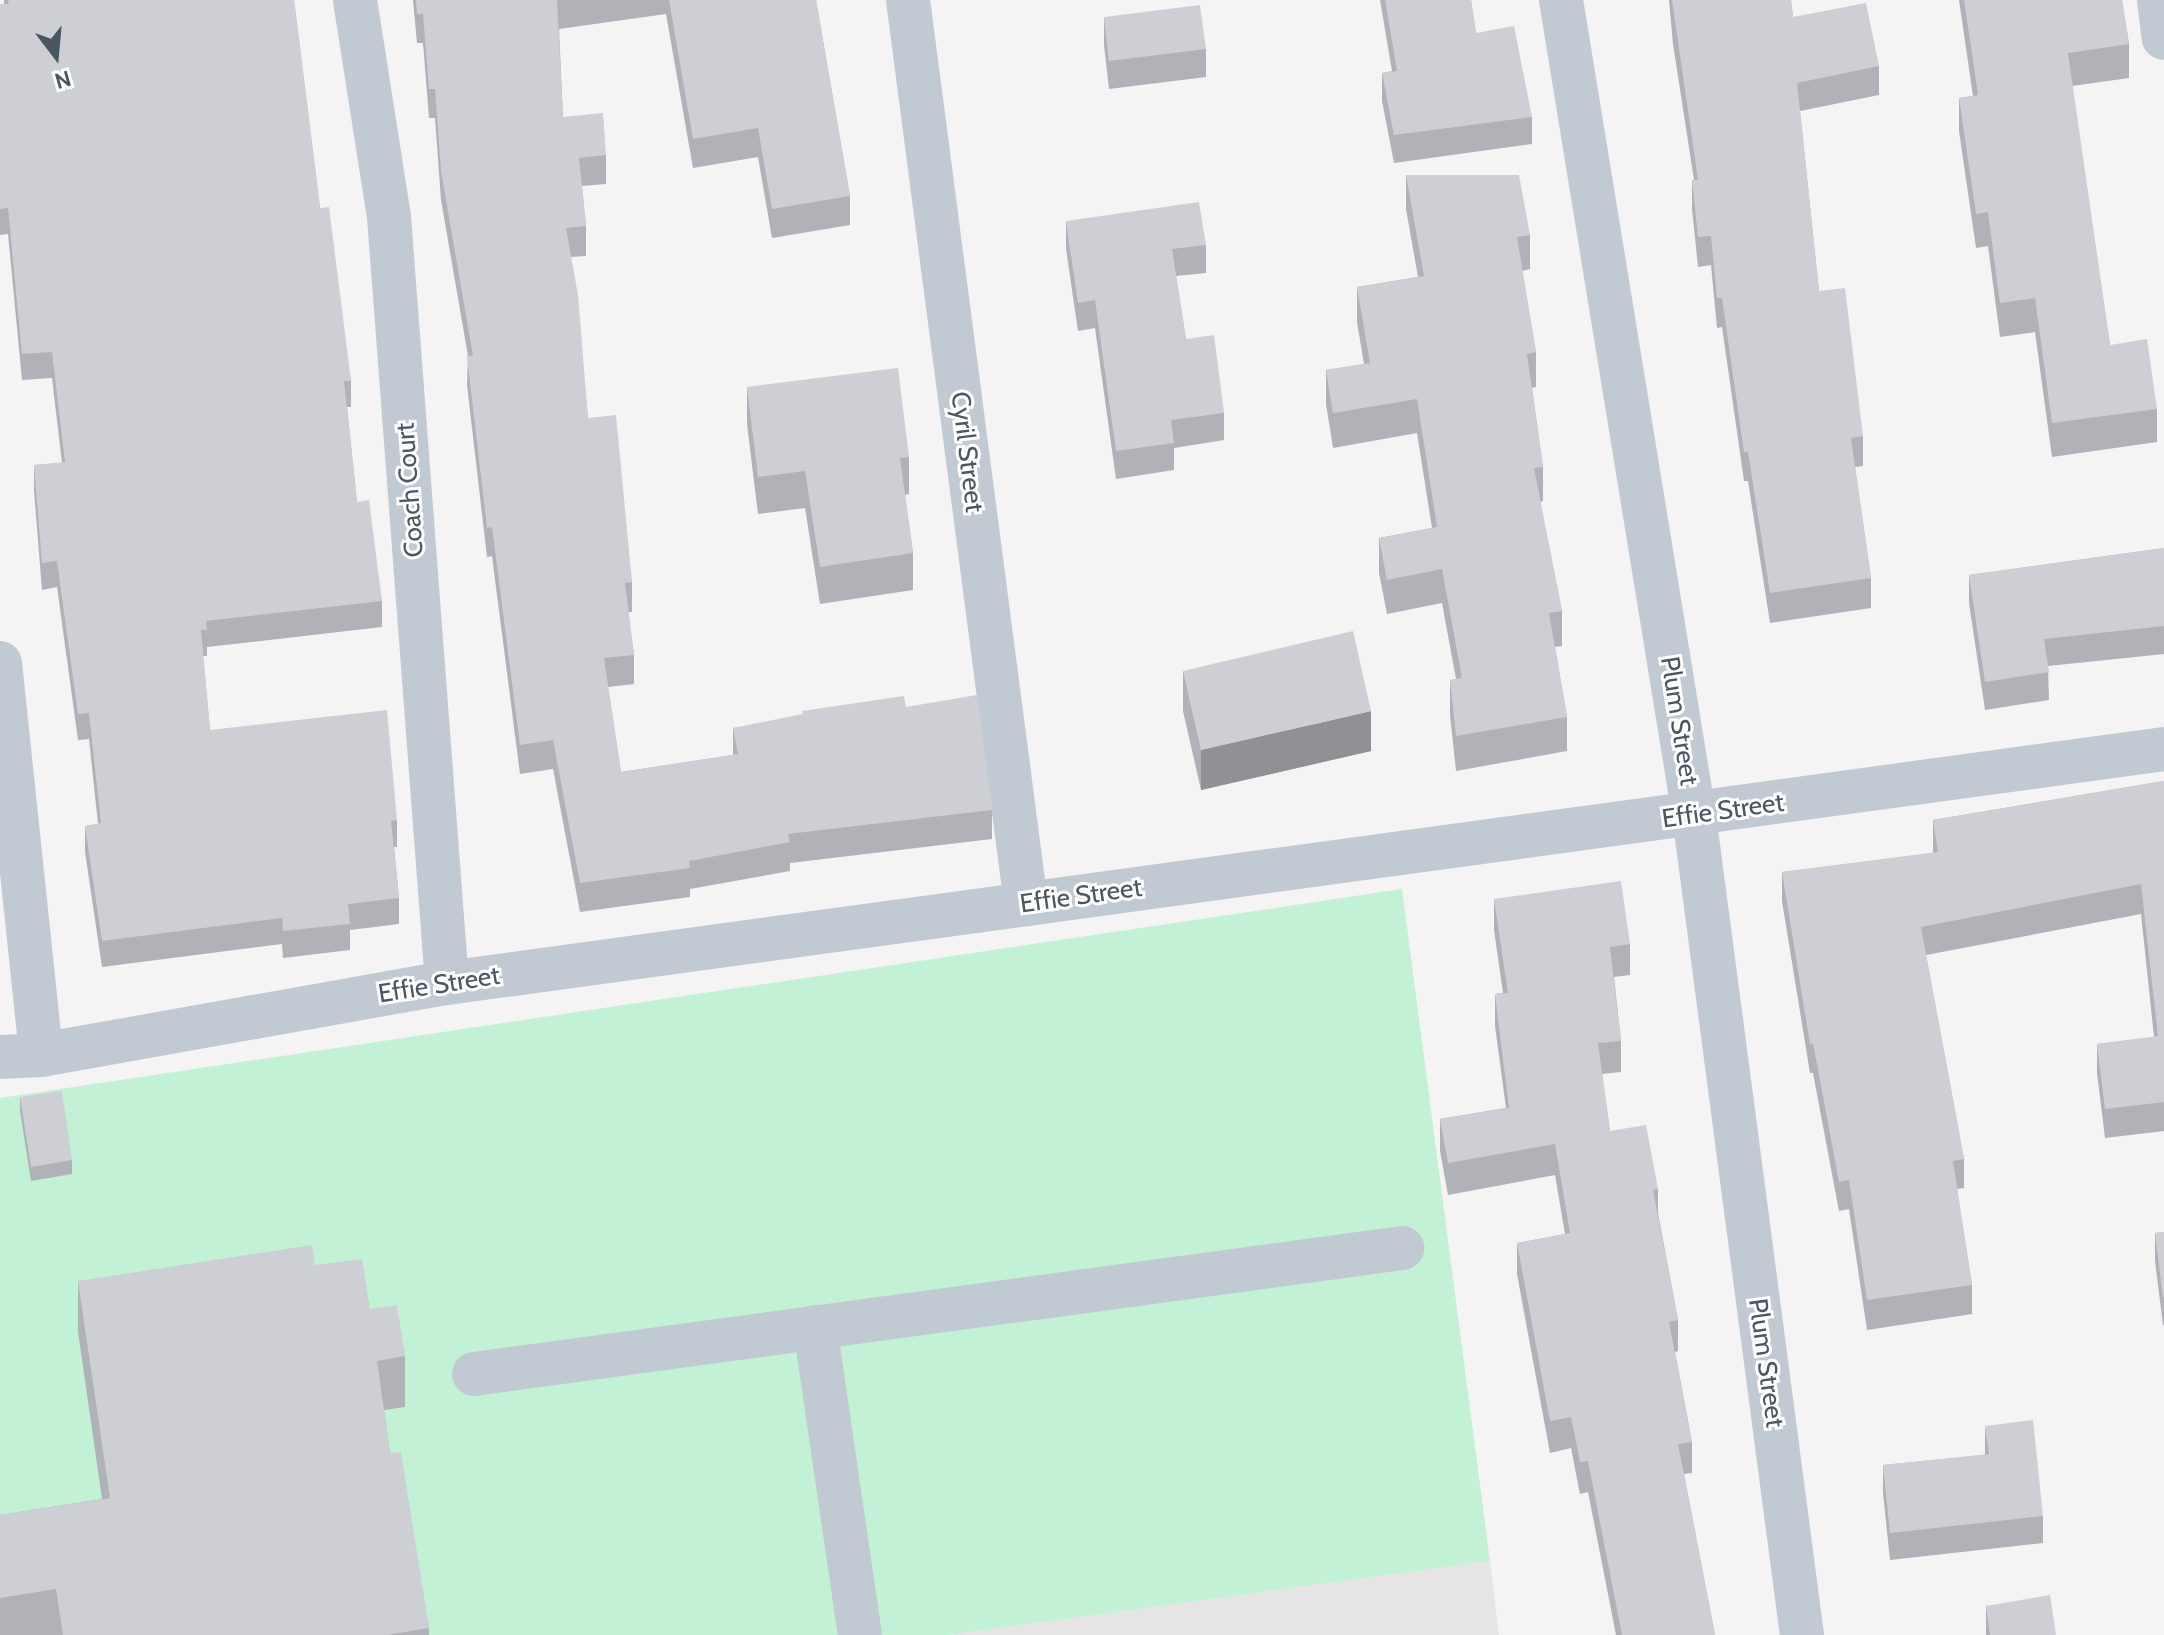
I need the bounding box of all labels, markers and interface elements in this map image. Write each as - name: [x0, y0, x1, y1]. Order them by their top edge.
- north arrow: [16, 16, 96, 96]
- text: N: [52, 64, 74, 95]
- street label: Cyril Street: [944, 390, 990, 514]
- street label: Coach Court: [390, 422, 430, 558]
- street label: Plum Street: [1653, 654, 1705, 788]
- street label: Effie Street: [1660, 787, 1786, 835]
- street label: Effie Street: [1018, 872, 1144, 920]
- street label: Effie Street: [376, 960, 502, 1010]
- street label: Plum Street: [1742, 1296, 1790, 1430]

